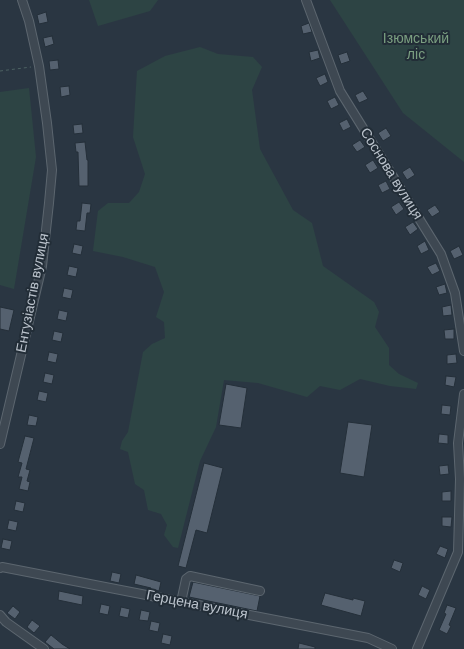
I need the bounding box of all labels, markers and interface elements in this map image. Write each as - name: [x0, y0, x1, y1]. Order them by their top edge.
- park label: Ізюмський ліс: [383, 31, 449, 64]
- street label: Соснова вулиця: [356, 125, 426, 223]
- street label: Ентузіастів вулиця: [13, 232, 53, 354]
- street label: Герцена вулиця: [145, 587, 249, 623]

